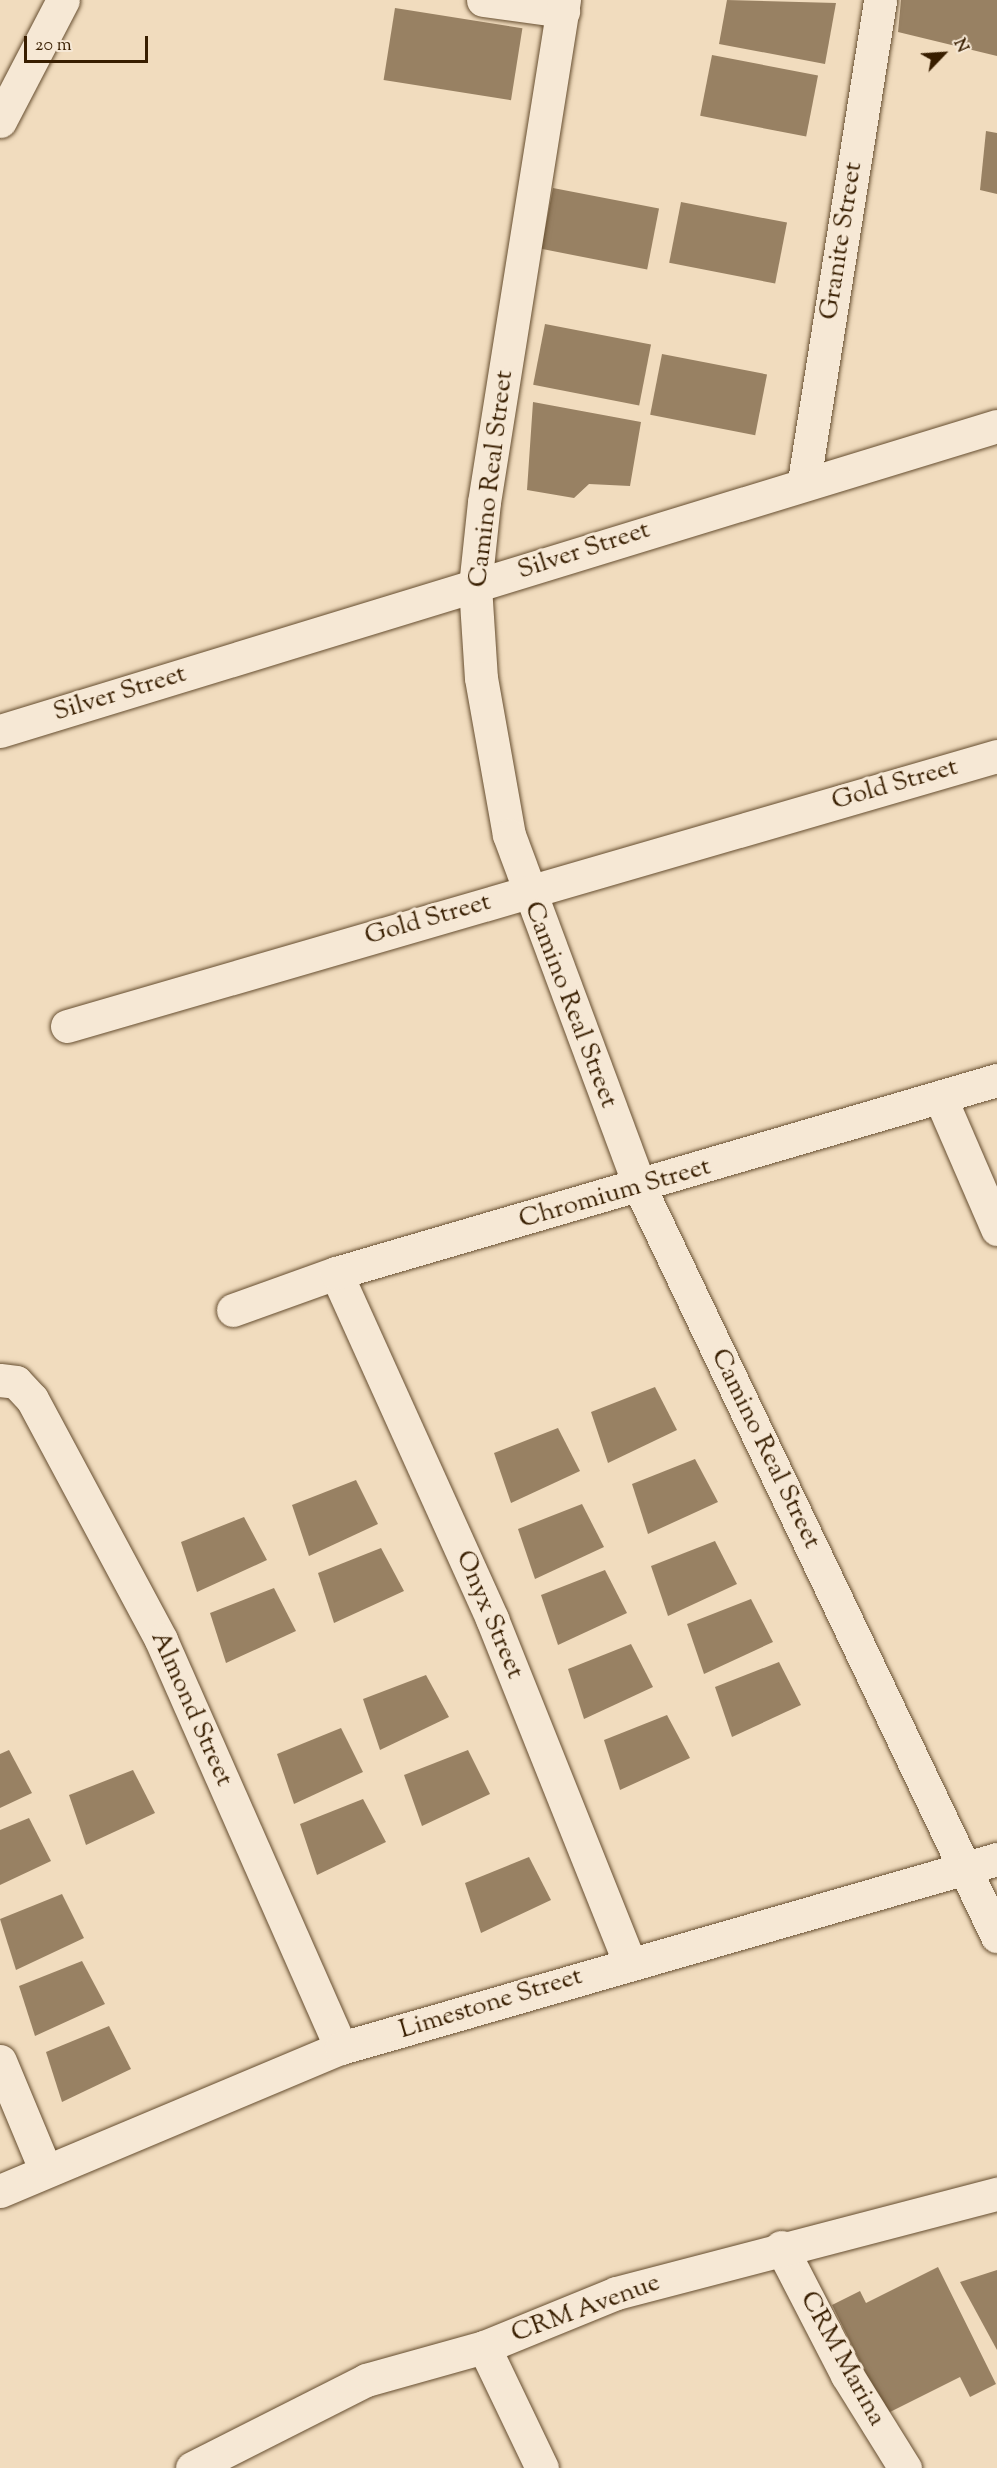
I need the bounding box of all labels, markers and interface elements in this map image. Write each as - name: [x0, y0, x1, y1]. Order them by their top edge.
- scale bar: [27, 24, 152, 62]
- north arrow: [913, 24, 973, 84]
- text: 20 m: [35, 33, 72, 59]
- text: N: [947, 36, 973, 57]
- street label: Granite Street: [814, 160, 870, 322]
- street label: Camino Real Street: [463, 369, 521, 589]
- street label: Silver Street: [514, 515, 654, 587]
- street label: Silver Street: [50, 659, 190, 729]
- street label: Gold Street: [828, 752, 962, 818]
- street label: Gold Street: [361, 887, 495, 953]
- street label: Camino Real Street: [516, 898, 624, 1112]
- street label: Chromium Street: [516, 1152, 714, 1236]
- street label: Camino Real Street: [703, 1344, 827, 1554]
- street label: Onyx Street: [448, 1546, 530, 1684]
- street label: Almond Street: [143, 1627, 239, 1791]
- street label: Limestone Street: [396, 1961, 586, 2047]
- street label: CRM Avenue: [507, 2268, 665, 2350]
- street label: CRM Marina: [792, 2286, 892, 2432]

